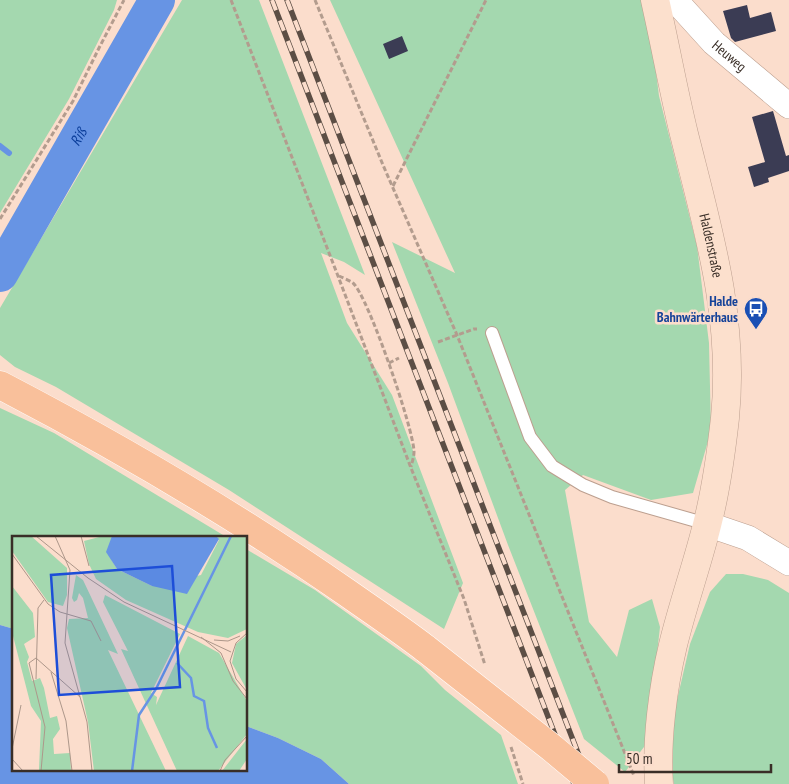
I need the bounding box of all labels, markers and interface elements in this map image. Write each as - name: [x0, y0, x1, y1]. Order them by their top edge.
- street label: Heuweg: [708, 36, 750, 75]
- water label: Riß: [65, 123, 92, 149]
- street label: Haldenstraße: [695, 212, 727, 279]
- place label: Halde Bahnwärterhaus: [657, 292, 738, 326]
- bus stop icon: Halde Bahnwärterhaus: [743, 296, 769, 330]
- inset map: [12, 536, 248, 772]
- scale bar: [619, 742, 772, 774]
- text: 50 m: [626, 749, 652, 768]

